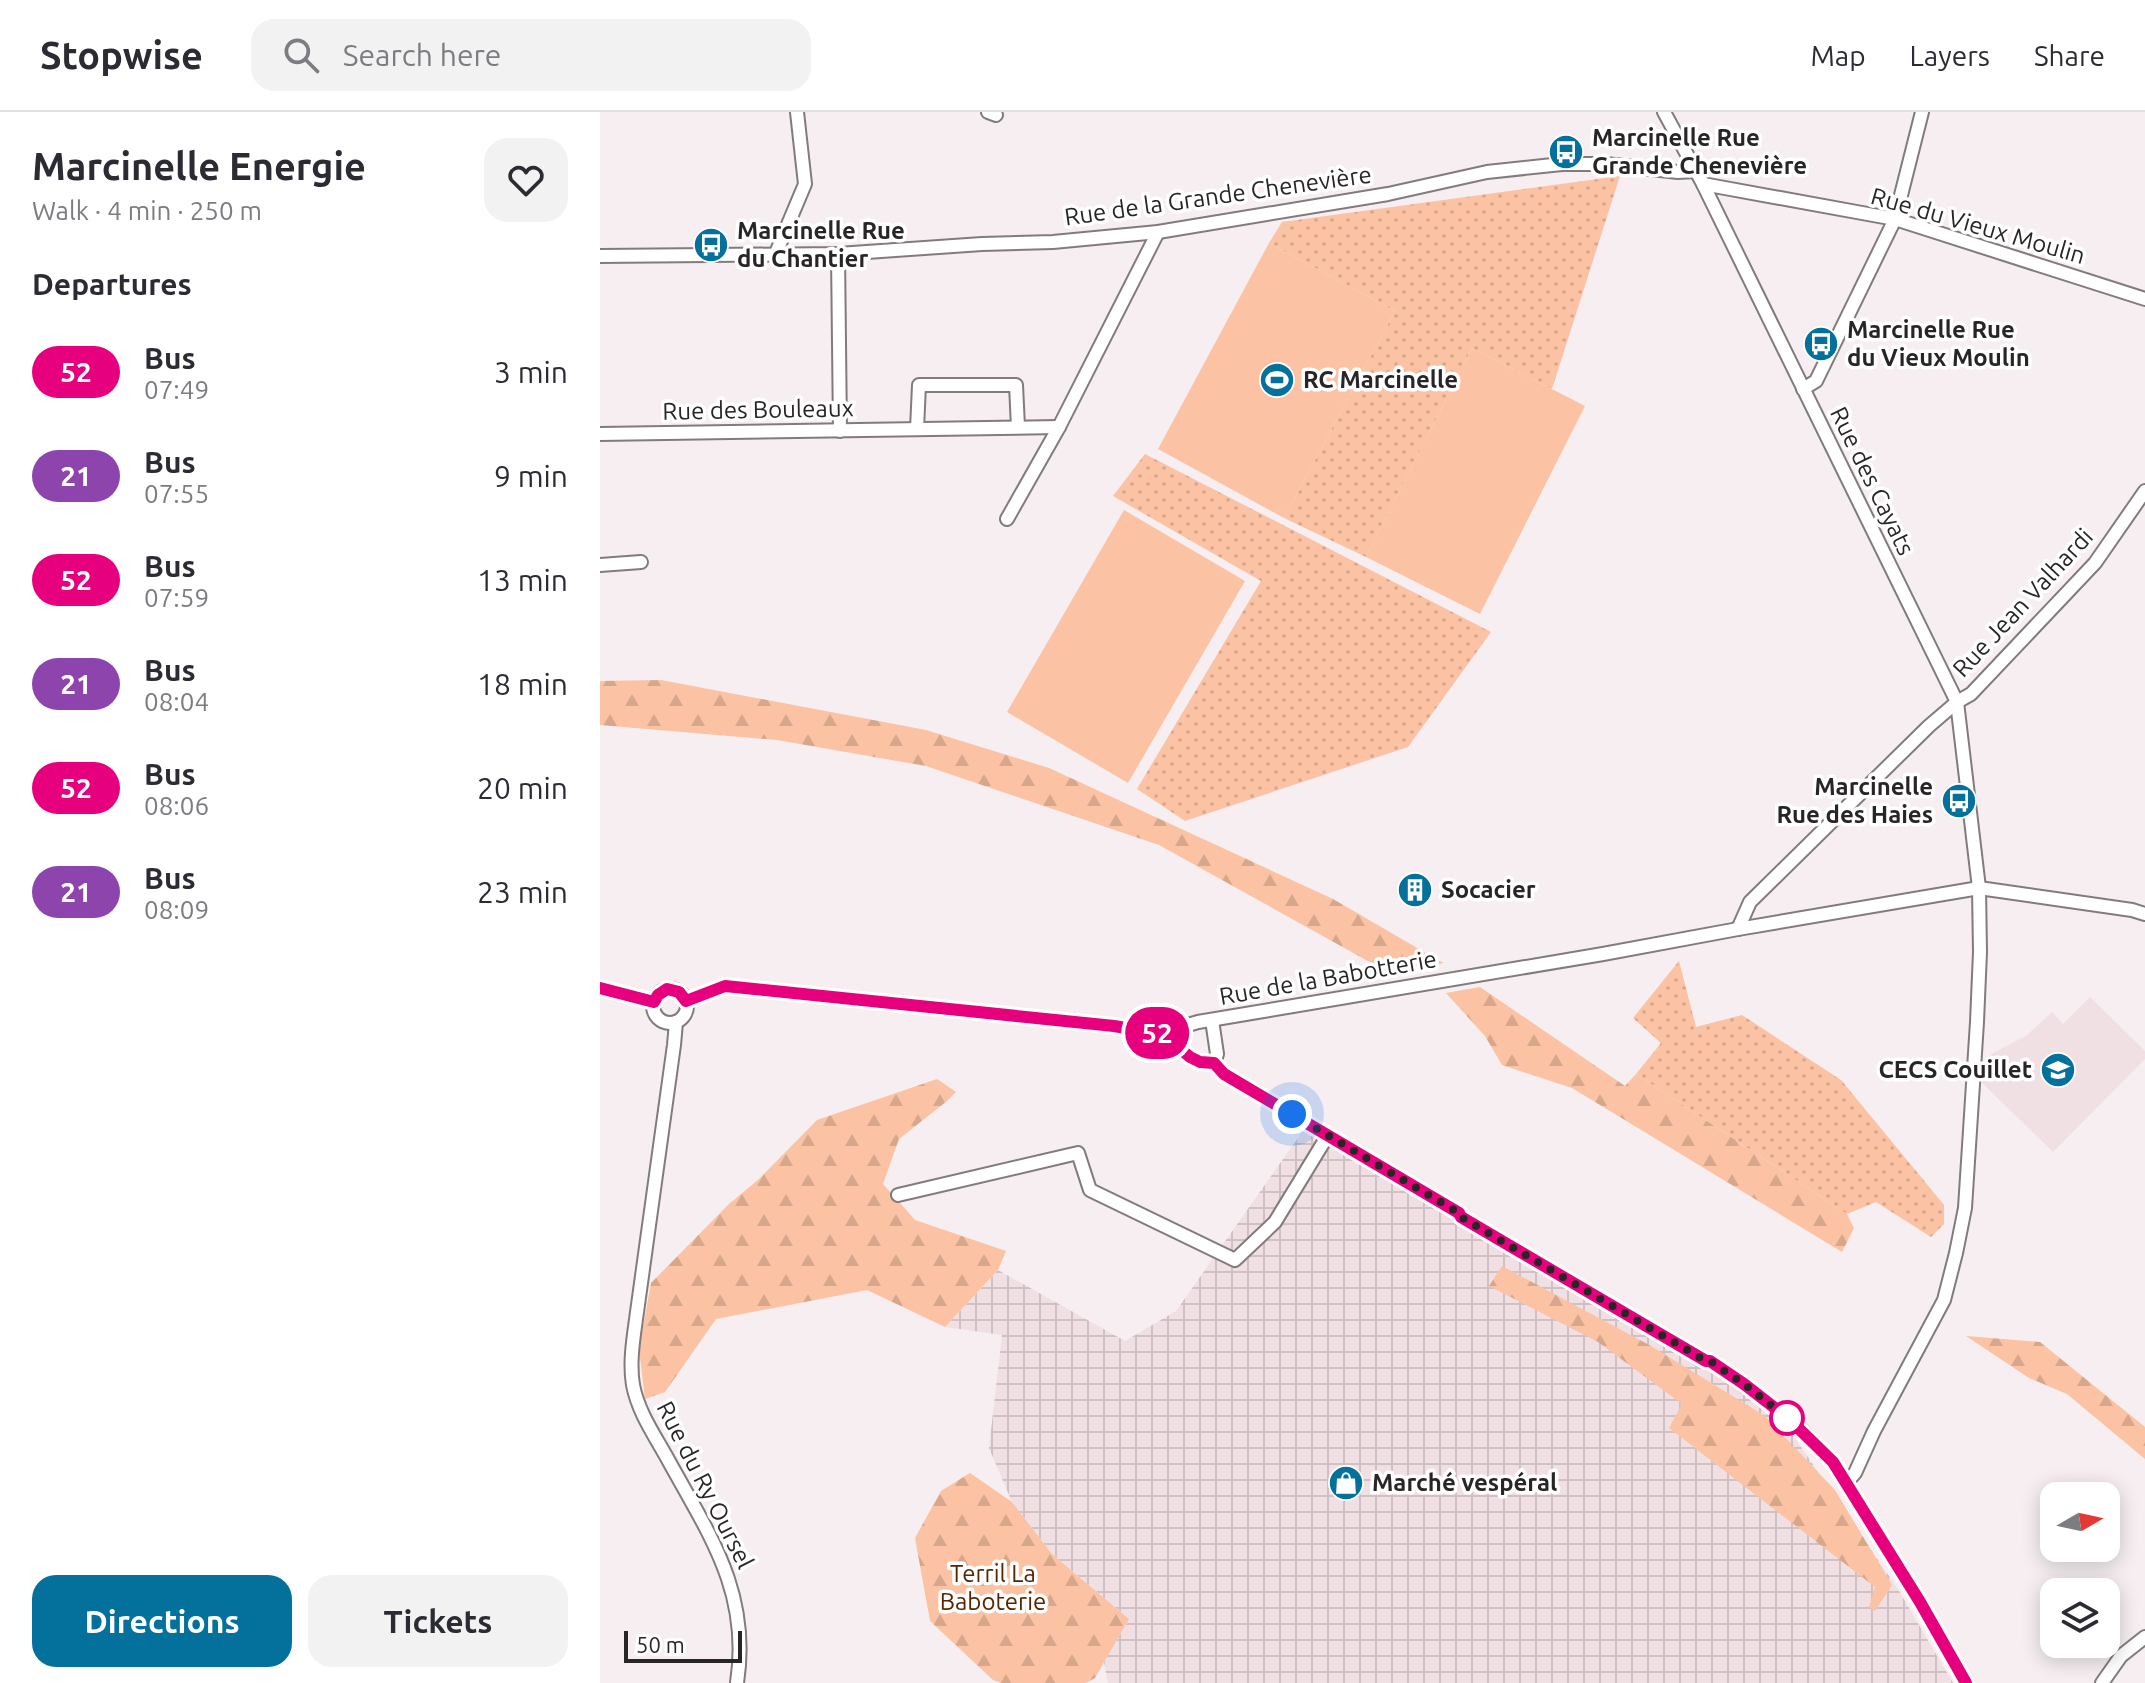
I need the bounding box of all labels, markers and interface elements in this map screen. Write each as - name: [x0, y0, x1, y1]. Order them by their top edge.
- search box: [251, 19, 811, 91]
- icon: search: [279, 33, 323, 77]
- text: Stopwise: [40, 34, 203, 76]
- text: Search here: [343, 38, 501, 72]
- text: Map: [1810, 40, 1866, 71]
- text: Layers: [1910, 40, 1990, 71]
- text: Share: [2034, 40, 2105, 71]
- place label: Marcinelle Rue Grande Chenevière: [1592, 124, 1807, 179]
- bus stop icon: Marcinelle Rue Grande Chenevière: [1547, 133, 1585, 171]
- button: heart: [484, 138, 568, 222]
- text: Marcinelle Energie: [32, 145, 366, 187]
- street label: Rue de la Grande Chenevière: [1063, 161, 1373, 230]
- street label: Rue du Vieux Moulin: [1868, 182, 2088, 269]
- text: Walk · 4 min · 250 m: [32, 196, 262, 225]
- place label: Marcinelle Rue du Chantier: [737, 217, 905, 272]
- bus stop icon: Marcinelle Rue du Chantier: [692, 226, 730, 264]
- text: Departures: [32, 267, 192, 301]
- place label: Marcinelle Rue du Vieux Moulin: [1847, 316, 2030, 371]
- bus stop icon: Marcinelle Rue du Vieux Moulin: [1802, 325, 1840, 363]
- text: Bus: [144, 341, 196, 375]
- text: 3 min: [494, 355, 568, 389]
- text: 52: [60, 356, 92, 387]
- sports icon: RC Marcinelle: [1258, 361, 1296, 399]
- place label: RC Marcinelle: [1303, 366, 1458, 393]
- text: 07:49: [144, 375, 209, 404]
- street label: Rue des Bouleaux: [662, 394, 854, 425]
- street label: Rue des Cayats: [1825, 402, 1920, 559]
- text: Bus: [144, 445, 196, 479]
- text: 9 min: [494, 459, 568, 493]
- text: 21: [60, 460, 92, 491]
- text: 07:55: [144, 479, 209, 508]
- street label: Rue Jean Valhardi: [1947, 523, 2098, 682]
- text: Bus: [144, 549, 196, 583]
- text: 13 min: [477, 563, 568, 597]
- text: 52: [60, 564, 92, 595]
- text: 07:59: [144, 583, 209, 612]
- text: Bus: [144, 653, 196, 687]
- text: 18 min: [477, 667, 568, 701]
- text: 21: [60, 668, 92, 699]
- text: 08:04: [144, 687, 209, 716]
- text: Bus: [144, 757, 196, 791]
- text: 20 min: [477, 771, 568, 805]
- text: 52: [60, 772, 92, 803]
- place label: Marcinelle Rue des Haies: [1776, 773, 1933, 828]
- bus stop icon: Marcinelle Rue des Haies: [1940, 782, 1978, 820]
- text: 08:06: [144, 791, 209, 820]
- text: Bus: [144, 861, 196, 895]
- building icon: Socacier: [1396, 871, 1434, 909]
- text: 23 min: [477, 875, 568, 909]
- text: 21: [60, 876, 92, 907]
- place label: Socacier: [1441, 876, 1536, 903]
- text: 08:09: [144, 895, 209, 924]
- street label: Rue de la Babotterie: [1217, 945, 1439, 1010]
- line badge: 52: [1121, 1007, 1193, 1059]
- text: 52: [1141, 1017, 1173, 1048]
- school or university icon: CECS Couillet: [2039, 1051, 2077, 1089]
- place label: CECS Couillet: [1878, 1056, 2032, 1083]
- your location: [1272, 1094, 1312, 1134]
- street label: Rue du Ry Oursel: [652, 1397, 759, 1573]
- unlabelled marker: [1770, 1401, 1804, 1435]
- shop icon: Marché vespéral: [1327, 1464, 1365, 1502]
- place label: Marché vespéral: [1372, 1469, 1557, 1496]
- north arrow: [2040, 1482, 2120, 1562]
- map controls: [2040, 1482, 2120, 1658]
- park label: Terril La Baboterie: [940, 1560, 1046, 1615]
- button: Directions: [32, 1575, 292, 1667]
- button: Tickets: [308, 1575, 568, 1667]
- button: layers: [2040, 1578, 2120, 1658]
- scale bar: [624, 1627, 742, 1663]
- text: 50 m: [636, 1632, 685, 1657]

